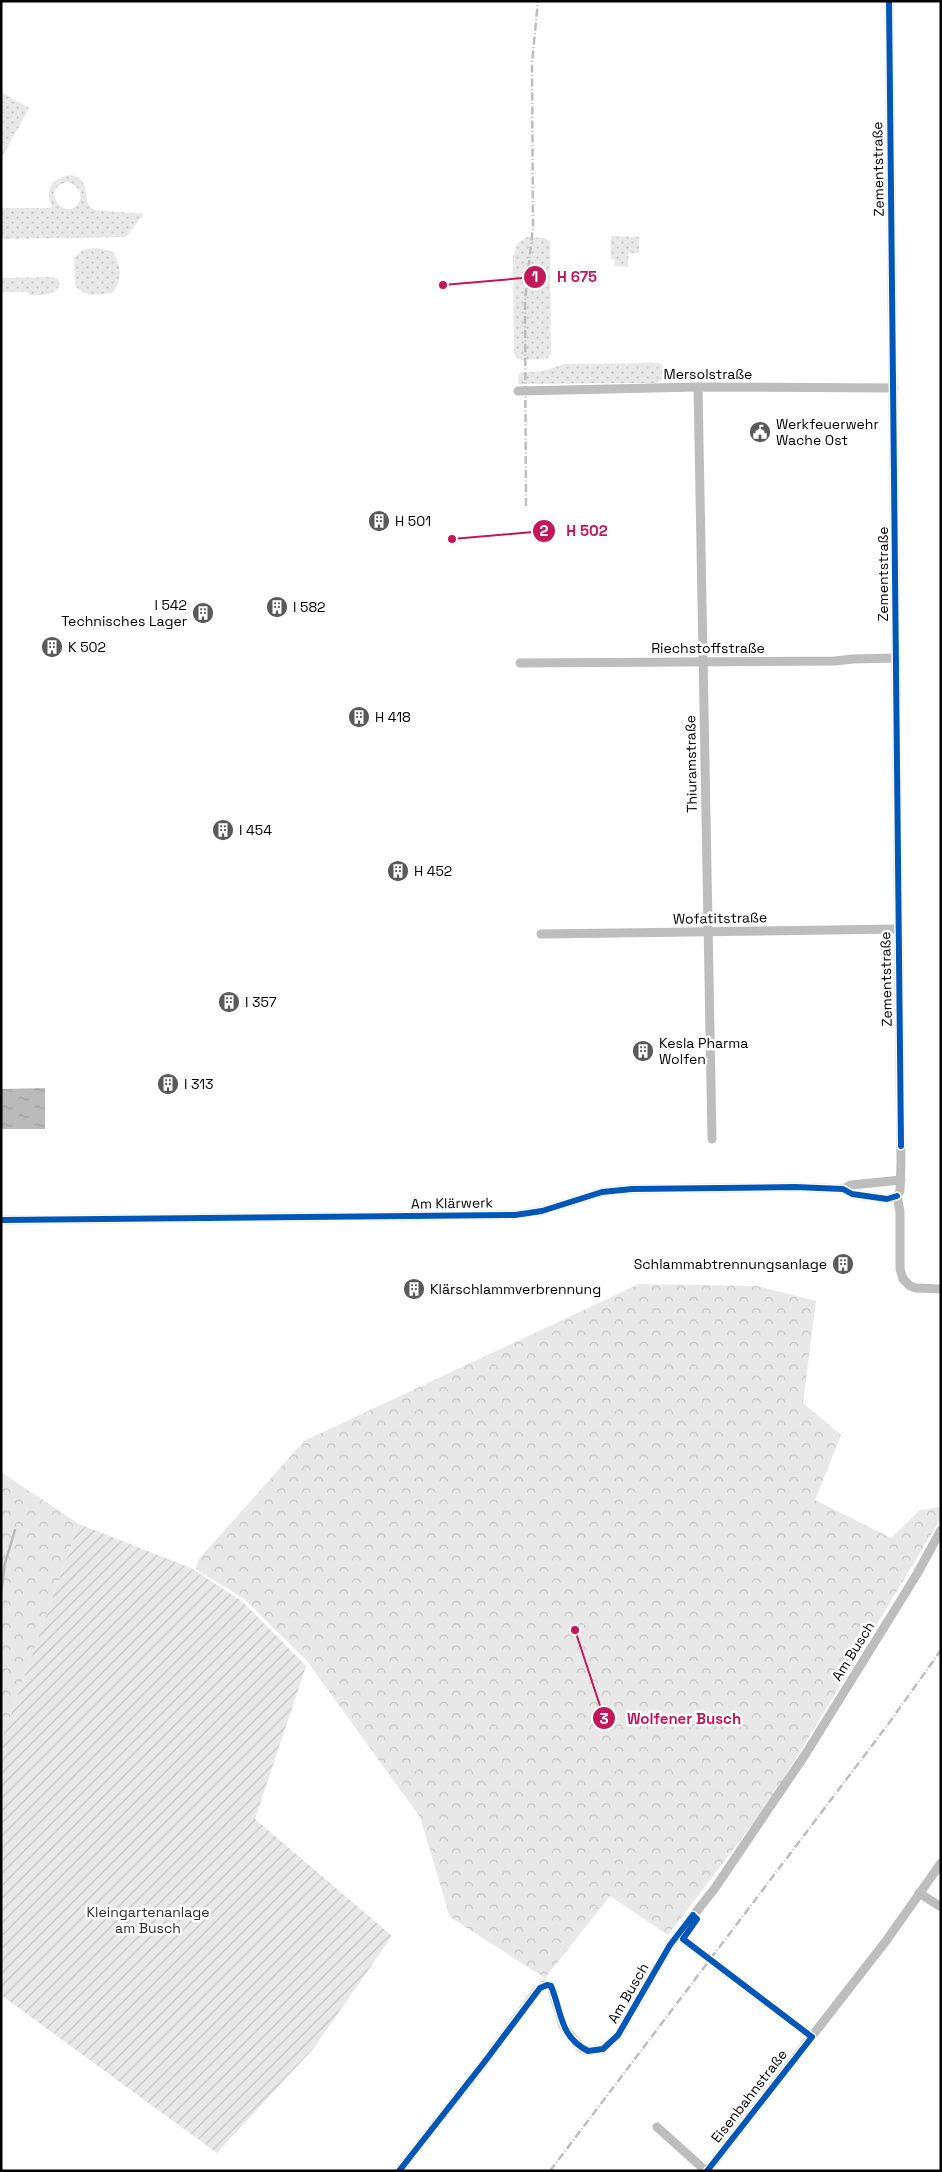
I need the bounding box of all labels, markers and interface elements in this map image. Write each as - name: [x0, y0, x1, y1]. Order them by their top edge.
- street label: Zementstraße: [868, 121, 888, 217]
- callout: H 675: [522, 262, 607, 292]
- text: 1: [532, 267, 538, 286]
- text: H 675: [557, 267, 597, 286]
- street label: Mersolstraße: [664, 365, 752, 383]
- place label: Werkfeuerwehr Wache Ost: [776, 415, 879, 449]
- public building icon: Werkfeuerwehr Wache Ost: [748, 420, 772, 444]
- building icon: H 501: [367, 509, 391, 533]
- place label: H 501: [395, 512, 431, 530]
- callout: H 502: [531, 516, 617, 546]
- text: 2: [540, 521, 549, 540]
- text: H 502: [566, 521, 608, 540]
- street label: Zementstraße: [874, 526, 892, 622]
- building icon: I 582: [265, 595, 289, 619]
- place label: I 542 Technisches Lager: [61, 596, 187, 630]
- place label: I 582: [293, 598, 326, 616]
- building icon: I 542 Technisches Lager: [191, 601, 215, 625]
- building icon: K 502: [40, 635, 64, 659]
- place label: K 502: [68, 638, 106, 656]
- street label: Riechstoffstraße: [651, 639, 765, 657]
- building icon: H 418: [347, 705, 371, 729]
- place label: H 418: [375, 708, 411, 726]
- street label: Thiuramstraße: [681, 715, 701, 813]
- building icon: I 454: [211, 818, 235, 842]
- place label: I 454: [239, 821, 272, 839]
- building icon: H 452: [386, 859, 410, 883]
- place label: H 452: [414, 862, 452, 880]
- street label: Wofatitstraße: [673, 908, 767, 928]
- street label: Zementstraße: [876, 931, 896, 1027]
- building icon: I 357: [217, 990, 241, 1014]
- place label: I 357: [245, 993, 277, 1011]
- place label: Kesla Pharma Wolfen: [659, 1034, 748, 1068]
- building icon: Kesla Pharma Wolfen: [631, 1039, 655, 1063]
- building icon: I 313: [156, 1072, 180, 1096]
- place label: I 313: [184, 1075, 214, 1093]
- street label: Am Klärwerk: [411, 1193, 494, 1213]
- building icon: Schlammabtrennungsanlage: [831, 1252, 855, 1276]
- place label: Schlammabtrennungsanlage: [634, 1255, 827, 1273]
- building icon: Klärschlammverbrennung: [402, 1277, 426, 1301]
- place label: Klärschlammverbrennung: [430, 1280, 601, 1298]
- street label: Am Busch: [828, 1618, 878, 1684]
- callout: Wolfener Busch: [592, 1703, 751, 1733]
- text: 3: [599, 1709, 609, 1728]
- text: Wolfener Busch: [627, 1709, 741, 1728]
- park label: Kleingartenanlage am Busch: [87, 1903, 209, 1937]
- street label: Am Busch: [604, 1960, 652, 2026]
- street label: Eisenbahnstraße: [707, 2046, 791, 2146]

